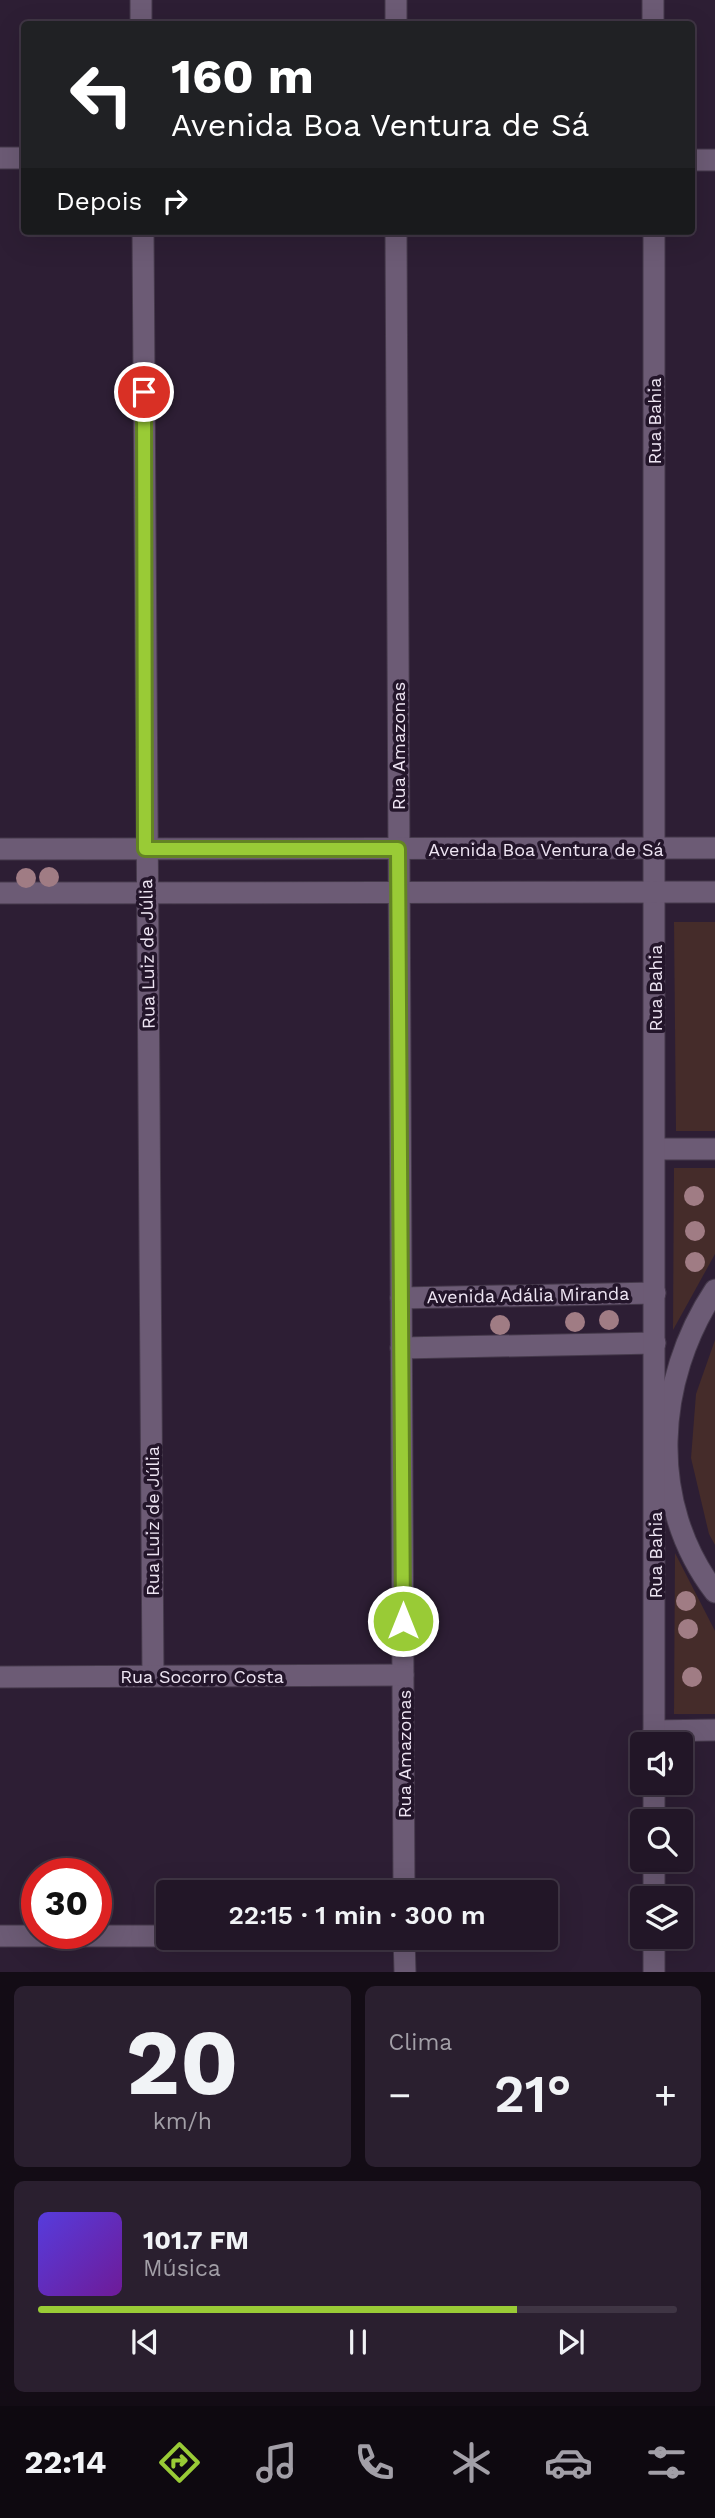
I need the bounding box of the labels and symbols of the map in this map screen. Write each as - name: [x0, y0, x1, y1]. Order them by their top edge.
- pin: [114, 362, 174, 422]
- street label: Rua Bahia: [644, 378, 665, 464]
- street label: Rua Amazonas: [388, 682, 409, 810]
- street label: Avenida Boa Ventura de Sá: [428, 839, 664, 860]
- street label: Rua Luiz de Júlia: [135, 879, 159, 1029]
- street label: Rua Bahia: [645, 945, 666, 1031]
- street label: Avenida Adália Miranda: [426, 1283, 630, 1307]
- street label: Rua Luiz de Júlia: [142, 1446, 163, 1596]
- street label: Rua Bahia: [645, 1512, 666, 1598]
- position arrow: [366, 1584, 440, 1658]
- street label: Rua Socorro Costa: [120, 1666, 284, 1687]
- street label: Rua Amazonas: [394, 1690, 415, 1818]
- speed limit sign: 30: [21, 1858, 112, 1949]

